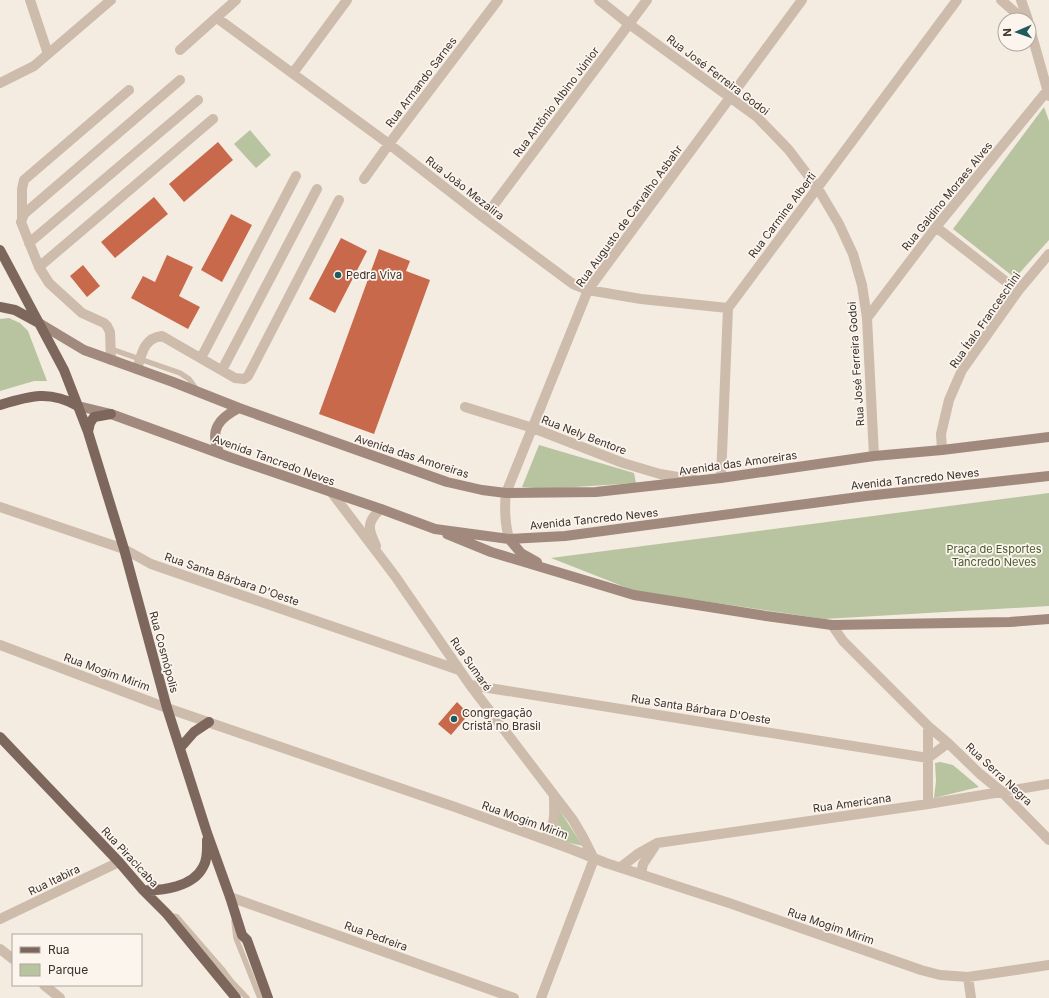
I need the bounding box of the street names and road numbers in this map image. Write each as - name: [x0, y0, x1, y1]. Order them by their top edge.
- street label: Rua José Ferreira Godoi: [664, 32, 772, 118]
- street label: Rua Armando Sarnes: [382, 34, 460, 130]
- street label: Rua Antônio Albino Júnior: [510, 44, 602, 160]
- street label: Rua Galdino Moraes Alves: [899, 139, 995, 253]
- street label: Rua Augusto de Carvalho Asbahr: [573, 142, 685, 290]
- street label: Rua João Mezalira: [423, 153, 507, 223]
- street label: Rua Carmine Alberti: [745, 169, 819, 261]
- street label: Rua Ítalo Franceschini: [946, 269, 1024, 371]
- street label: Rua José Ferreira Godoi: [845, 301, 867, 427]
- street label: Rua Nely Bentore: [539, 412, 629, 458]
- street label: Avenida Tancredo Neves: [211, 431, 337, 489]
- street label: Avenida das Amoreiras: [353, 431, 471, 481]
- street label: Avenida das Amoreiras: [678, 448, 798, 478]
- street label: Avenida Tancredo Neves: [850, 465, 980, 493]
- street label: Avenida Tancredo Neves: [529, 505, 659, 533]
- street label: Rua Santa Bárbara D'Oeste: [163, 549, 301, 609]
- street label: Rua Cosmópolis: [146, 610, 182, 695]
- street label: Rua Sumaré: [447, 634, 495, 694]
- street label: Rua Mogim Mirim: [62, 650, 152, 694]
- street label: Rua Santa Bárbara D'Oeste: [630, 691, 772, 727]
- street label: Rua Serra Negra: [963, 740, 1035, 808]
- street label: Rua Americana: [812, 791, 892, 815]
- street label: Rua Mogim Mirim: [480, 798, 570, 842]
- street label: Rua Piracicaba: [98, 824, 162, 890]
- street label: Rua Itabira: [26, 862, 82, 898]
- street label: Rua Mogim Mirim: [786, 905, 876, 947]
- street label: Rua Pedreira: [342, 918, 410, 954]

